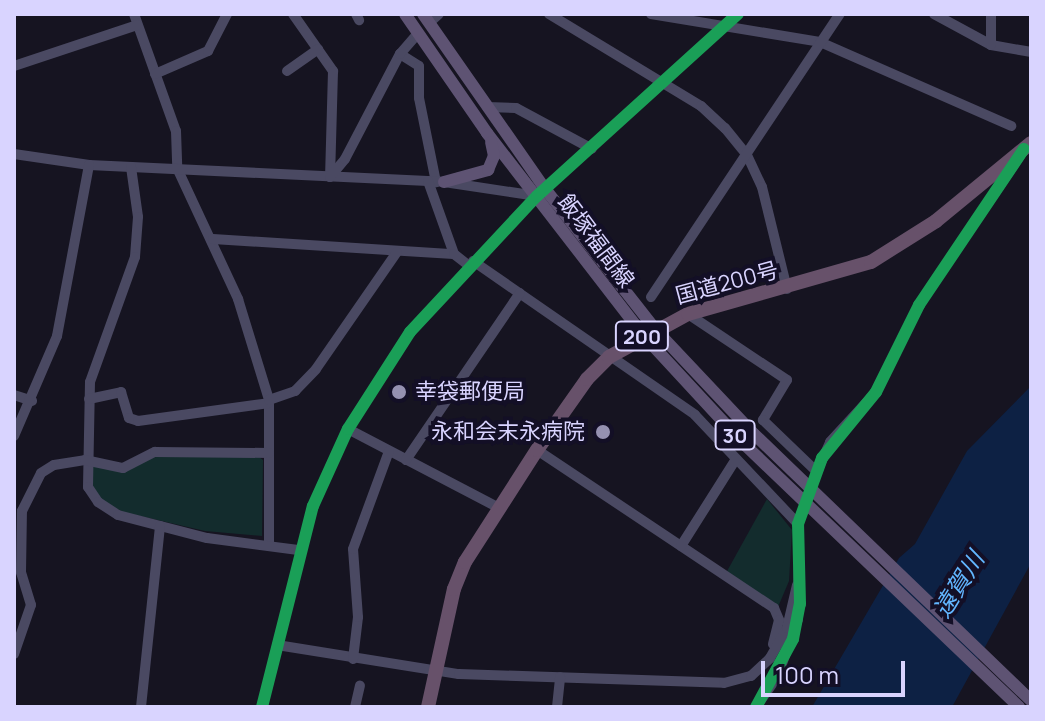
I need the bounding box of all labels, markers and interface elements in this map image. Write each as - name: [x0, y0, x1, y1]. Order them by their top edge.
- street label: 飯塚福間線: [552, 189, 640, 293]
- street label: 国道200号: [673, 257, 781, 309]
- road number: 200: [614, 320, 670, 352]
- place label: 幸袋郵便局: [415, 379, 525, 405]
- marker: 幸袋郵便局: [390, 383, 408, 401]
- place label: 永和会末永病院: [431, 419, 585, 445]
- road number: 30: [713, 419, 757, 451]
- marker: 永和会末永病院: [592, 421, 614, 443]
- water label: 遠賀川: [927, 546, 989, 622]
- scale bar: [765, 645, 909, 695]
- text: 100 m: [775, 658, 839, 691]

